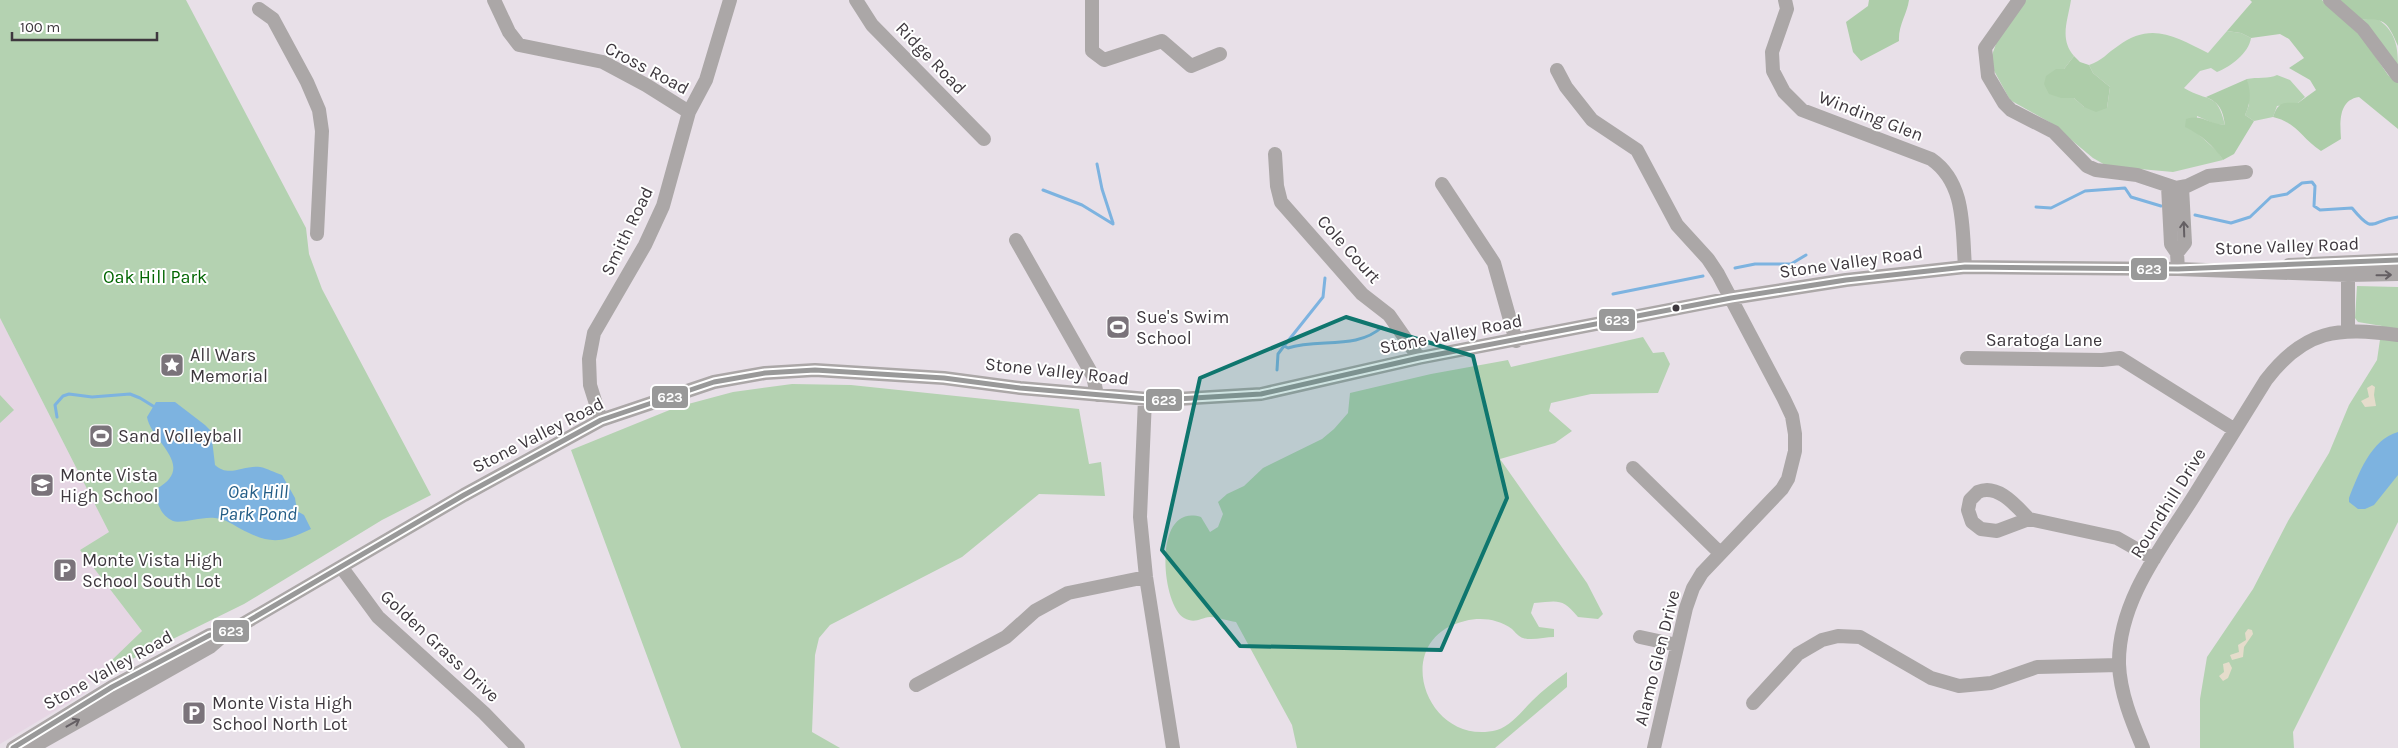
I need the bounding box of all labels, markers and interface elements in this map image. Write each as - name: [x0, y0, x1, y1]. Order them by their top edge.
- scale bar: [12, 10, 158, 42]
- street label: Ridge Road: [891, 17, 971, 99]
- text: 100 m: [20, 18, 60, 36]
- street label: Cross Road: [601, 37, 693, 99]
- street label: Winding Glen: [1816, 86, 1926, 146]
- street label: Smith Road: [596, 183, 658, 279]
- street label: Cole Court: [1313, 210, 1386, 288]
- one-way arrow: [2180, 221, 2189, 237]
- street label: Stone Valley Road: [2214, 232, 2360, 260]
- street label: Stone Valley Road: [1778, 241, 1924, 283]
- line badge: 623: [2130, 257, 2168, 281]
- text: 623: [2136, 261, 2162, 278]
- park label: Oak Hill Park: [103, 266, 207, 288]
- one-way arrow: [2376, 270, 2392, 279]
- unlabelled marker: [1671, 303, 1681, 313]
- place label: Sue's Swim School: [1136, 306, 1229, 349]
- line badge: 623: [1598, 308, 1636, 332]
- street label: Stone Valley Road: [1378, 309, 1524, 359]
- text: 623: [1604, 312, 1630, 329]
- sports icon: Sue's Swim School: [1105, 314, 1131, 340]
- street label: Saratoga Lane: [1986, 329, 2102, 351]
- place label: All Wars Memorial: [190, 344, 268, 387]
- place icon: All Wars Memorial: [159, 352, 185, 378]
- street label: Stone Valley Road: [984, 352, 1130, 390]
- line badge: 623: [651, 385, 689, 409]
- line badge: 623: [1145, 388, 1183, 412]
- text: 623: [657, 389, 683, 406]
- street label: Stone Valley Road: [469, 392, 607, 478]
- text: 623: [1151, 392, 1177, 409]
- sports icon: Sand Volleyball: [88, 423, 114, 449]
- place label: Sand Volleyball: [118, 425, 242, 447]
- street label: Roundhill Drive: [2125, 444, 2211, 562]
- place label: Monte Vista High School: [60, 464, 158, 507]
- school or university icon: Monte Vista High School: [29, 472, 55, 498]
- water label: Oak Hill Park Pond: [219, 481, 297, 525]
- place label: Monte Vista High School South Lot: [82, 549, 223, 592]
- parking icon: Monte Vista High School South Lot: [52, 557, 78, 583]
- street label: Golden Grass Drive: [376, 585, 504, 707]
- street label: Alamo Glen Drive: [1629, 588, 1685, 728]
- line badge: 623: [212, 619, 250, 643]
- text: 623: [218, 623, 244, 640]
- street label: Stone Valley Road: [39, 625, 177, 715]
- place label: Monte Vista High School North Lot: [212, 692, 353, 735]
- parking icon: Monte Vista High School North Lot: [181, 700, 207, 726]
- one-way arrow: [66, 718, 81, 728]

